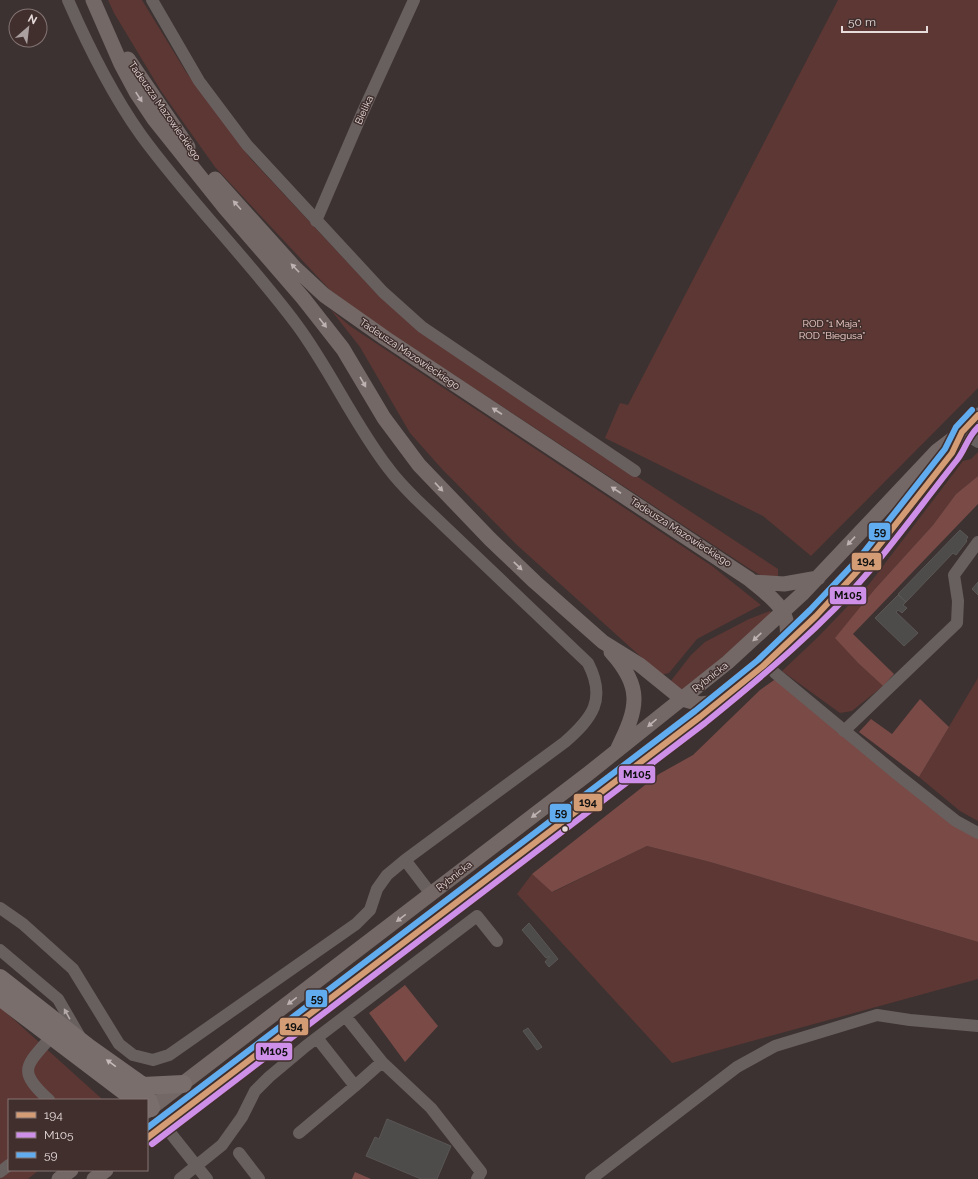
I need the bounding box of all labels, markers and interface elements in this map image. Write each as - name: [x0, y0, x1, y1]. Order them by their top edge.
- north arrow: [8, 8, 48, 48]
- scale bar: [842, 8, 927, 34]
- text: N: [26, 12, 39, 27]
- text: 50 m: [848, 15, 876, 29]
- street label: Tadeusza Mazowieckiego: [127, 59, 203, 163]
- one-way arrow: [135, 91, 143, 102]
- street label: Bielika: [353, 94, 375, 126]
- one-way arrow: [233, 200, 242, 211]
- one-way arrow: [290, 263, 300, 273]
- street label: Tadeusza Mazowieckiego: [358, 316, 462, 392]
- one-way arrow: [319, 318, 328, 329]
- park label: ROD "1 Maja", ROD "Biegusa": [799, 318, 865, 341]
- one-way arrow: [359, 376, 366, 388]
- one-way arrow: [492, 407, 502, 415]
- one-way arrow: [435, 482, 444, 492]
- one-way arrow: [611, 486, 621, 494]
- street label: Tadeusza Mazowieckiego: [628, 495, 734, 569]
- line badge: 59: [868, 522, 891, 541]
- text: 59: [874, 526, 887, 539]
- one-way arrow: [846, 536, 856, 546]
- line badge: 194: [851, 552, 882, 571]
- text: 194: [857, 555, 875, 568]
- one-way arrow: [513, 561, 523, 571]
- line badge: M105: [829, 586, 867, 605]
- text: M105: [834, 589, 862, 602]
- one-way arrow: [752, 633, 762, 642]
- street label: Rybnicka: [690, 660, 730, 694]
- one-way arrow: [646, 719, 657, 728]
- line badge: M105: [618, 765, 656, 784]
- text: M105: [623, 768, 651, 781]
- line badge: 194: [573, 793, 603, 812]
- text: 194: [579, 796, 597, 809]
- line badge: 59: [549, 803, 572, 823]
- text: 59: [555, 807, 568, 820]
- one-way arrow: [530, 810, 541, 818]
- unlabelled marker: [560, 824, 570, 834]
- street label: Rybnicka: [434, 859, 474, 893]
- one-way arrow: [395, 913, 406, 922]
- line badge: 59: [305, 989, 328, 1008]
- text: 59: [311, 993, 324, 1006]
- one-way arrow: [287, 997, 297, 1005]
- one-way arrow: [63, 1009, 70, 1020]
- line badge: 194: [279, 1017, 309, 1036]
- text: 194: [285, 1020, 303, 1033]
- line badge: M105: [255, 1042, 293, 1061]
- text: M105: [260, 1045, 288, 1058]
- one-way arrow: [106, 1059, 116, 1067]
- legend: [8, 1099, 148, 1171]
- text: 194: [44, 1108, 63, 1122]
- text: M105: [44, 1128, 74, 1142]
- text: 59: [44, 1148, 58, 1162]

